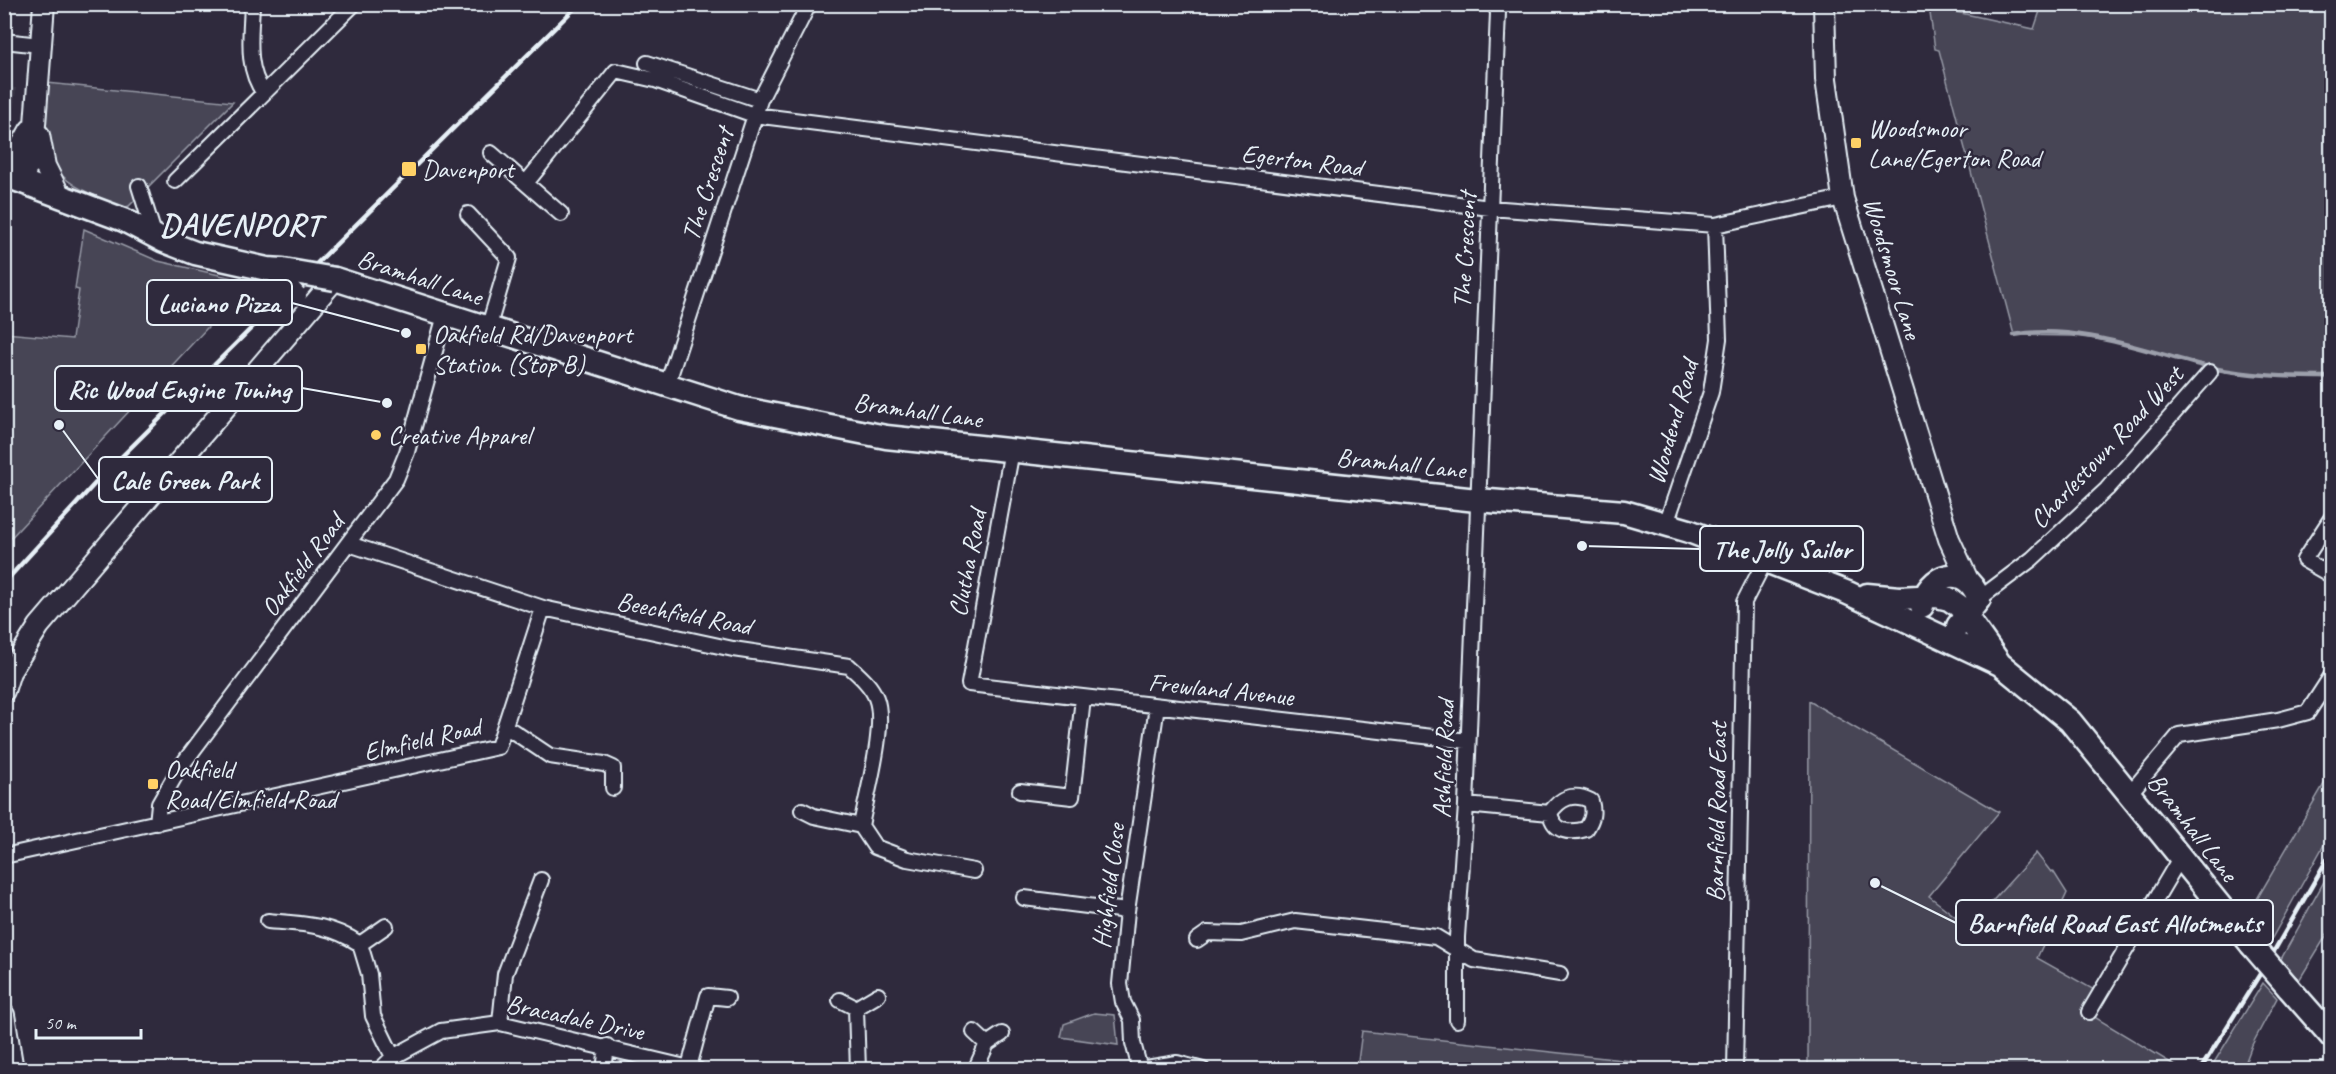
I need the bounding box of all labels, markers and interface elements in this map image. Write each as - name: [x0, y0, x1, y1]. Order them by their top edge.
- place label: Woodsmoor Lane/Egerton Road: [1868, 112, 2044, 175]
- street label: The Crescent: [674, 120, 742, 245]
- marker: Woodsmoor Lane/Egerton Road: [1849, 136, 1863, 150]
- street label: Egerton Road: [1240, 137, 1368, 185]
- place label: Davenport: [422, 153, 516, 186]
- marker: Davenport: [400, 160, 418, 178]
- street label: The Crescent: [1445, 188, 1484, 309]
- street label: Woodsmoor Lane: [1855, 193, 1930, 344]
- district label: DAVENPORT: [160, 204, 328, 245]
- street label: Bramhall Lane: [353, 242, 489, 314]
- callout: Luciano Pizza: [147, 280, 292, 325]
- text: Luciano Pizza: [158, 286, 283, 320]
- place label: Oakfield Rd/Davenport Station (Stop B): [433, 318, 635, 381]
- marker: Oakfield Rd/Davenport Station (Stop B): [414, 342, 428, 356]
- street label: Woodend Road: [1639, 353, 1707, 488]
- street label: Charlestown Road West: [2023, 357, 2192, 536]
- callout: Ric Wood Engine Tuning: [55, 366, 302, 411]
- text: Ric Wood Engine Tuning: [68, 372, 294, 406]
- street label: Bramhall Lane: [852, 385, 987, 436]
- place label: Creative Apparel: [388, 419, 535, 452]
- marker: Creative Apparel: [369, 428, 383, 442]
- street label: Bramhall Lane: [1335, 440, 1469, 487]
- callout: Cale Green Park: [99, 457, 272, 502]
- text: Cale Green Park: [111, 463, 262, 497]
- street label: Clutha Road: [941, 503, 995, 619]
- street label: Oakfield Road: [253, 505, 354, 623]
- callout: The Jolly Sailor: [1700, 526, 1863, 571]
- text: The Jolly Sailor: [1713, 532, 1854, 566]
- street label: Beechfield Road: [614, 584, 758, 643]
- street label: Frewland Avenue: [1147, 665, 1297, 714]
- street label: Ashfield Road: [1425, 695, 1462, 819]
- street label: Elmfield Road: [360, 709, 488, 769]
- street label: Barnfield Road East: [1698, 720, 1735, 902]
- place label: Oakfield Road/Elmfield Road: [165, 753, 340, 816]
- street label: Bramhall Lane: [2140, 766, 2247, 890]
- marker: Oakfield Road/Elmfield Road: [146, 777, 160, 791]
- street label: Highfield Close: [1084, 819, 1133, 950]
- callout: Barnfield Road East Allotments: [1956, 900, 2273, 945]
- text: Barnfield Road East Allotments: [1968, 906, 2265, 940]
- street label: Bracadale Drive: [503, 987, 648, 1049]
- scale bar: [36, 1002, 141, 1040]
- text: 50 m: [45, 1012, 78, 1034]

